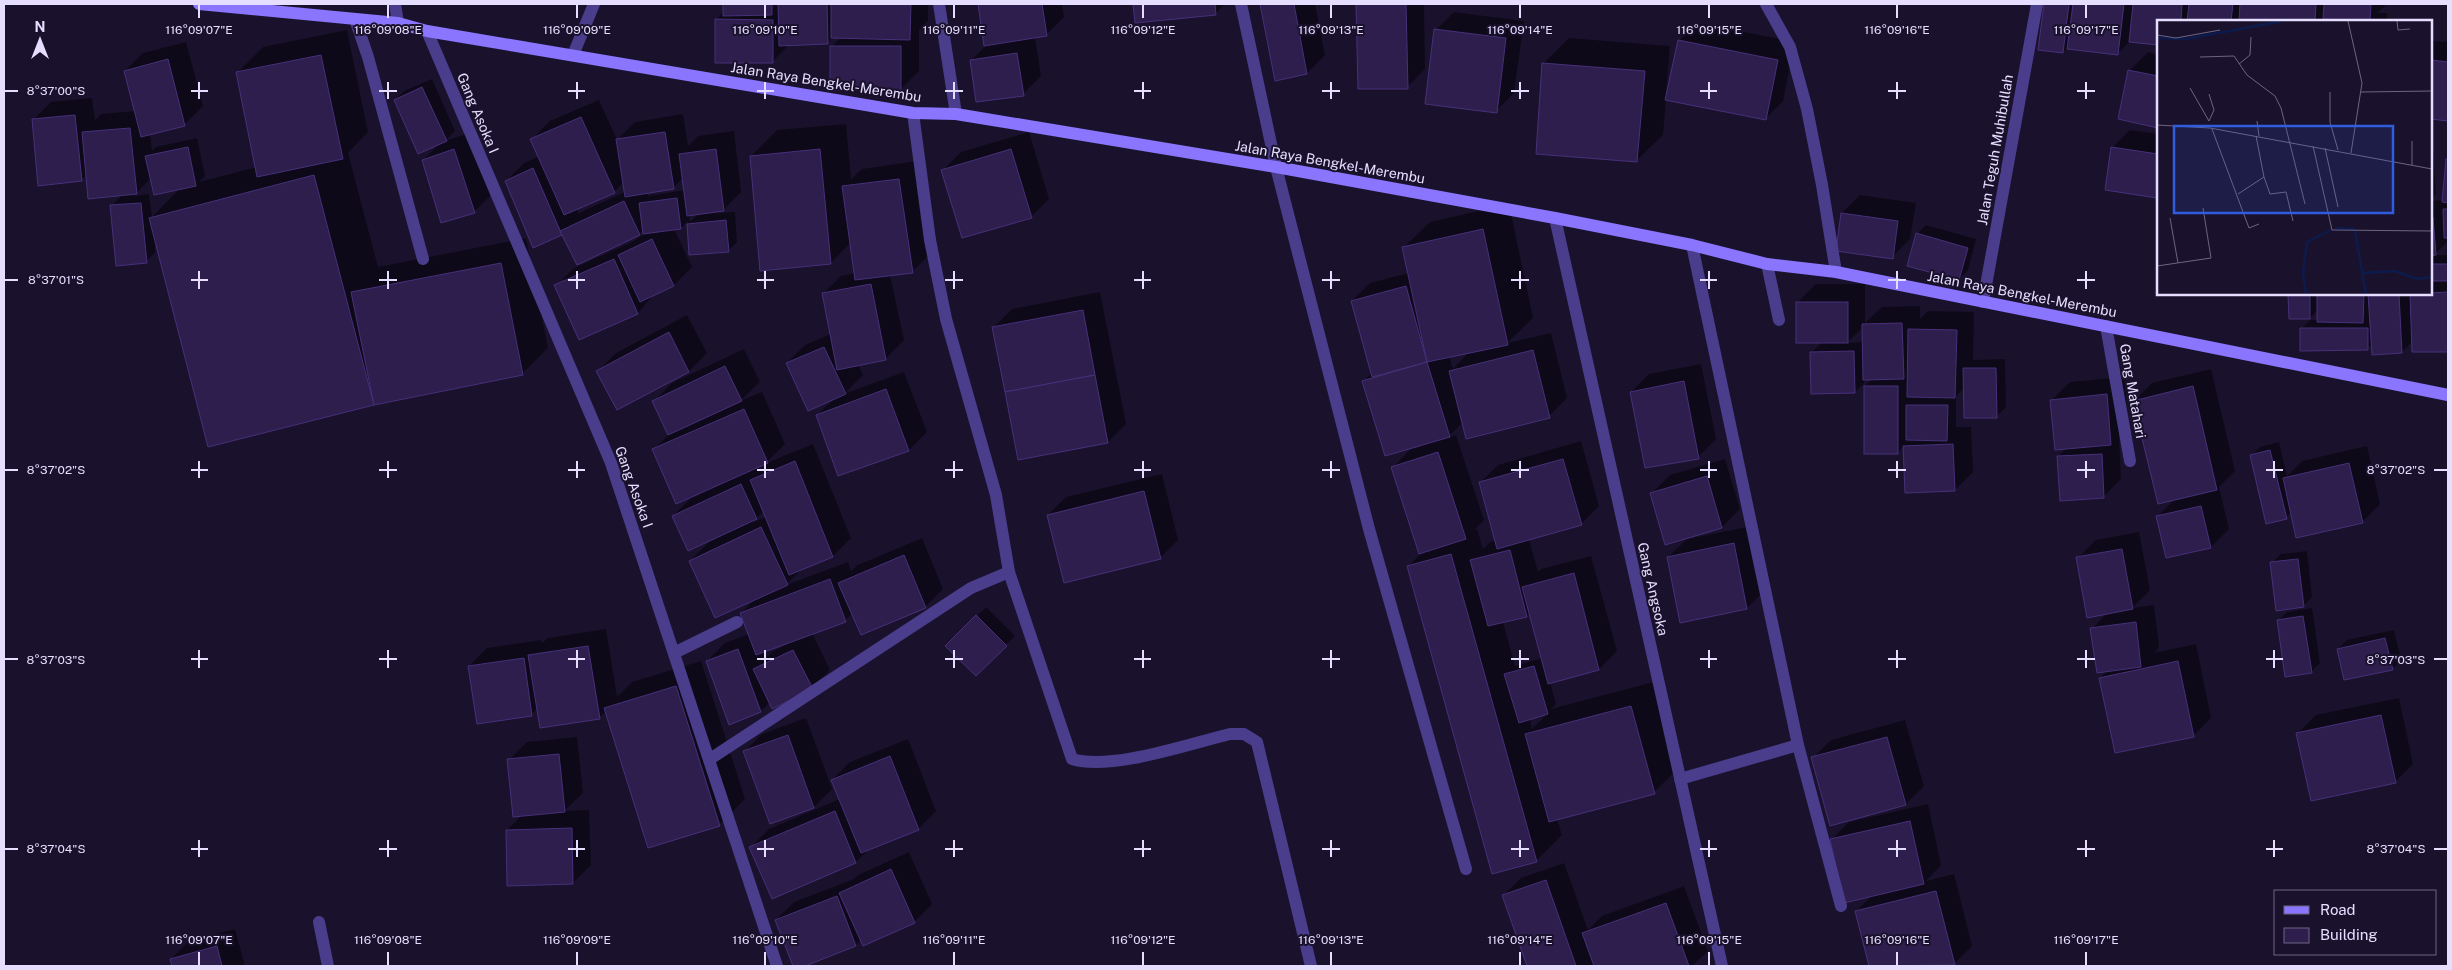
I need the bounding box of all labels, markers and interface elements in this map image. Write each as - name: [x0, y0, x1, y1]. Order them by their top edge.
- north arrow: [15, 15, 65, 65]
- text: N: [35, 19, 45, 35]
- inset map: [2157, 20, 2432, 295]
- text: 116°09'07"E: [165, 23, 233, 37]
- text: 116°09'08"E: [354, 23, 422, 37]
- text: 116°09'09"E: [543, 23, 611, 37]
- text: 116°09'10"E: [732, 23, 798, 37]
- text: 116°09'11"E: [923, 23, 985, 37]
- text: 116°09'12"E: [1110, 23, 1176, 37]
- text: 116°09'13"E: [1298, 23, 1364, 37]
- text: 116°09'14"E: [1487, 23, 1553, 37]
- text: 116°09'15"E: [1676, 23, 1742, 37]
- text: 116°09'16"E: [1864, 23, 1930, 37]
- text: 116°09'17"E: [2053, 23, 2119, 37]
- street label: Jalan Raya Bengkel-Merembu: [729, 59, 923, 105]
- street label: Gang Asoka I: [454, 70, 502, 156]
- street label: Jalan Teguh Muhibullah: [1974, 73, 2016, 227]
- text: 8°37'00"S: [27, 84, 85, 98]
- street label: Jalan Raya Bengkel-Merembu: [1234, 137, 1426, 187]
- street label: Jalan Raya Bengkel-Merembu: [1926, 268, 2118, 320]
- text: 8°37'01"S: [28, 273, 84, 287]
- street label: Gang Matahari: [2117, 342, 2149, 440]
- street label: Gang Asoka I: [612, 444, 656, 530]
- text: 8°37'02"S: [27, 463, 85, 477]
- text: 8°37'02"S: [2367, 463, 2425, 477]
- street label: Gang Angsoka: [1635, 541, 1671, 637]
- text: 8°37'03"S: [27, 653, 85, 667]
- text: 8°37'03"S: [2367, 653, 2425, 667]
- text: 8°37'04"S: [27, 842, 85, 856]
- text: 8°37'04"S: [2367, 842, 2425, 856]
- legend: [2274, 890, 2437, 955]
- text: Road: [2320, 901, 2356, 918]
- text: Building: [2320, 926, 2378, 943]
- text: 116°09'07"E: [165, 933, 233, 947]
- text: 116°09'08"E: [354, 933, 422, 947]
- text: 116°09'09"E: [543, 933, 611, 947]
- text: 116°09'10"E: [732, 933, 798, 947]
- text: 116°09'11"E: [923, 933, 985, 947]
- text: 116°09'12"E: [1110, 933, 1176, 947]
- text: 116°09'13"E: [1298, 933, 1364, 947]
- text: 116°09'14"E: [1487, 933, 1553, 947]
- text: 116°09'15"E: [1676, 933, 1742, 947]
- text: 116°09'16"E: [1864, 933, 1930, 947]
- text: 116°09'17"E: [2053, 933, 2119, 947]

